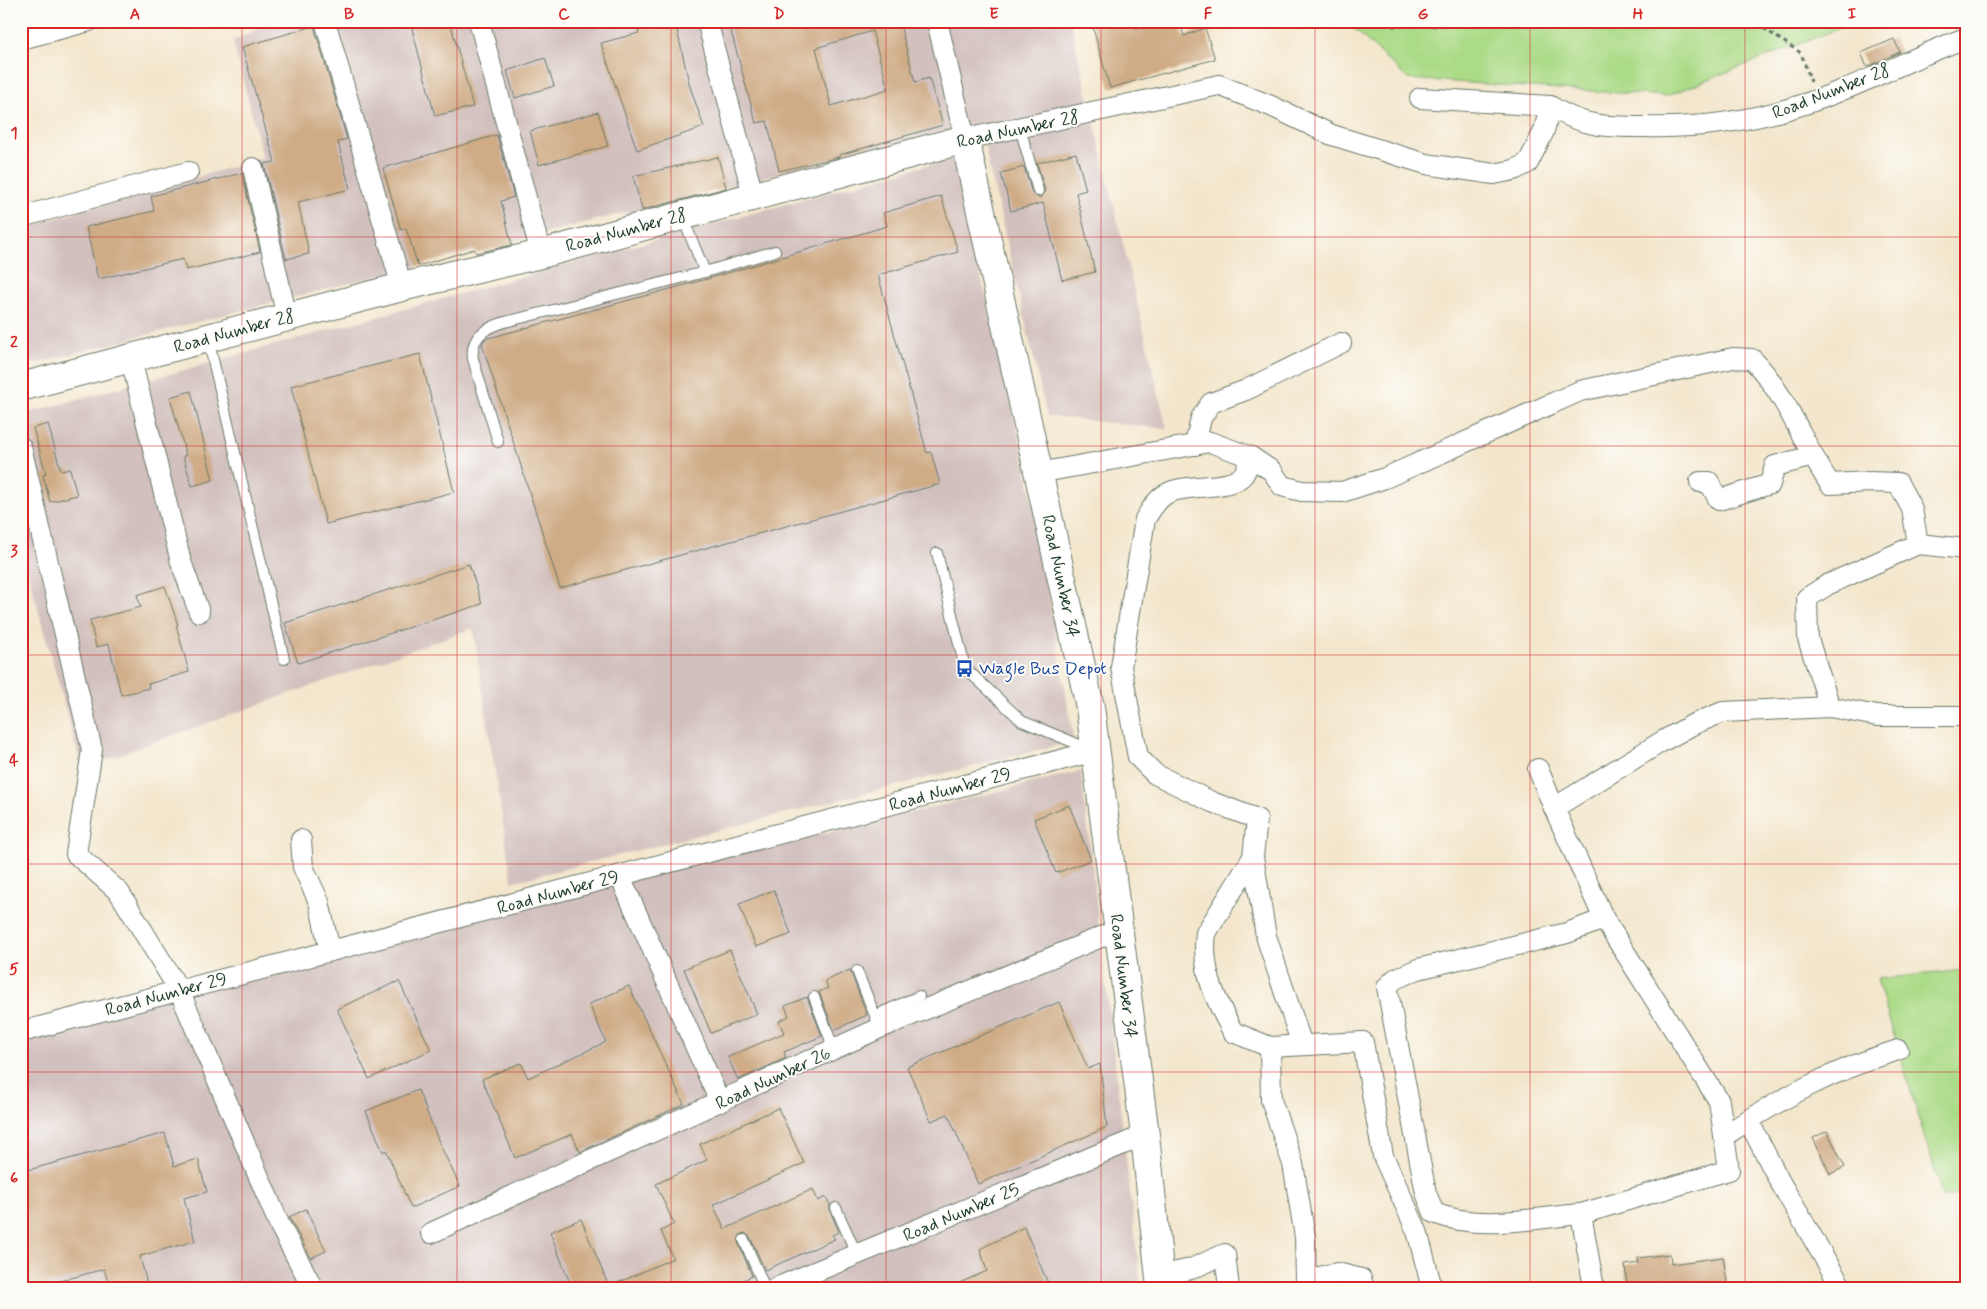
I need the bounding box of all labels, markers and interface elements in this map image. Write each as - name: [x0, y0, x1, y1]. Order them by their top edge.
- text: A: [130, 4, 140, 25]
- text: B: [344, 4, 354, 25]
- text: C: [558, 4, 570, 25]
- text: D: [773, 4, 785, 25]
- text: E: [989, 4, 999, 25]
- text: F: [1204, 4, 1213, 25]
- text: G: [1418, 4, 1429, 25]
- text: H: [1633, 4, 1644, 25]
- text: I: [1848, 4, 1857, 25]
- street label: Road Number 28: [1769, 58, 1894, 125]
- street label: Road Number 28: [955, 105, 1082, 155]
- text: 1: [10, 123, 18, 144]
- street label: Road Number 28: [563, 203, 690, 259]
- street label: Road Number 28: [171, 304, 298, 360]
- text: 2: [10, 332, 18, 353]
- street label: Road Number 34: [1035, 513, 1085, 640]
- text: 3: [10, 541, 18, 562]
- place label: Wagle Bus Depot: [979, 657, 1107, 683]
- bus stop icon: Wagle Bus Depot: [955, 658, 975, 678]
- text: 4: [9, 750, 19, 771]
- street label: Road Number 29: [887, 762, 1014, 818]
- street label: Road Number 29: [495, 865, 622, 921]
- street label: Road Number 34: [1103, 913, 1143, 1040]
- text: 5: [9, 959, 19, 980]
- street label: Road Number 29: [103, 967, 230, 1023]
- street label: Road Number 26: [712, 1042, 835, 1116]
- text: 6: [10, 1168, 18, 1189]
- street label: Road Number 25: [900, 1178, 1023, 1248]

